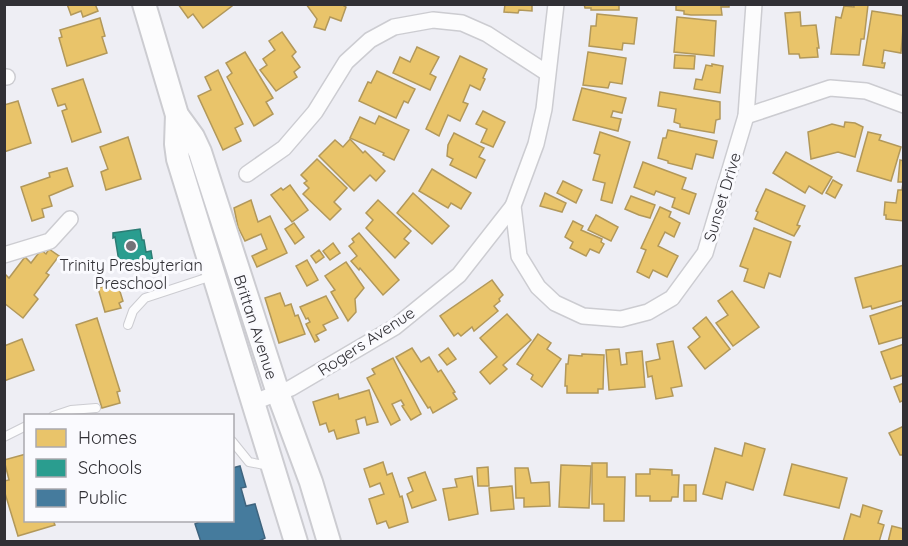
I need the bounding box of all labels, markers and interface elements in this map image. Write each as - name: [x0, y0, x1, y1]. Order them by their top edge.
- street label: Sunset Drive: [699, 150, 745, 244]
- marker: Trinity Presbyterian Preschool: [124, 239, 138, 253]
- place label: Trinity Presbyterian Preschool: [59, 255, 203, 293]
- street label: Brittan Avenue: [230, 272, 282, 382]
- street label: Rogers Avenue: [314, 302, 418, 380]
- legend: [24, 414, 234, 522]
- text: Homes: [78, 426, 137, 449]
- text: Schools: [78, 456, 142, 479]
- text: Public: [78, 486, 127, 509]

